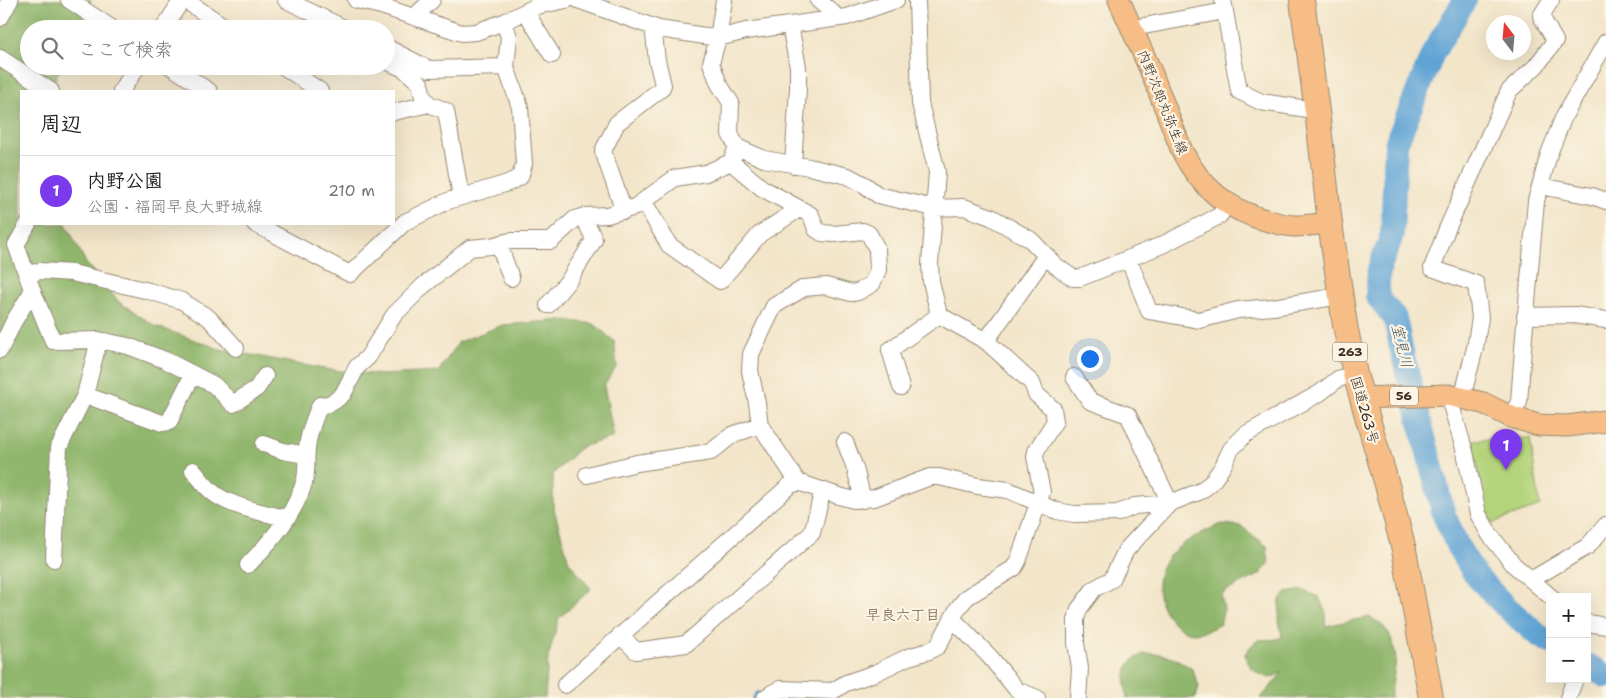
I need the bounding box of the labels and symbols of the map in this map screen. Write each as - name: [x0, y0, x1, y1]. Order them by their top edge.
- north arrow: [1486, 15, 1531, 60]
- street label: 内野次郎丸弥生線: [1134, 47, 1192, 157]
- water label: 室見川: [1387, 322, 1417, 370]
- road number: 263: [1332, 342, 1368, 362]
- your location: [1077, 346, 1103, 372]
- street label: 国道263号: [1347, 374, 1383, 446]
- road number: 56: [1390, 386, 1418, 406]
- pin: 1: [1490, 429, 1522, 470]
- district label: 早良六丁目: [865, 605, 941, 625]

